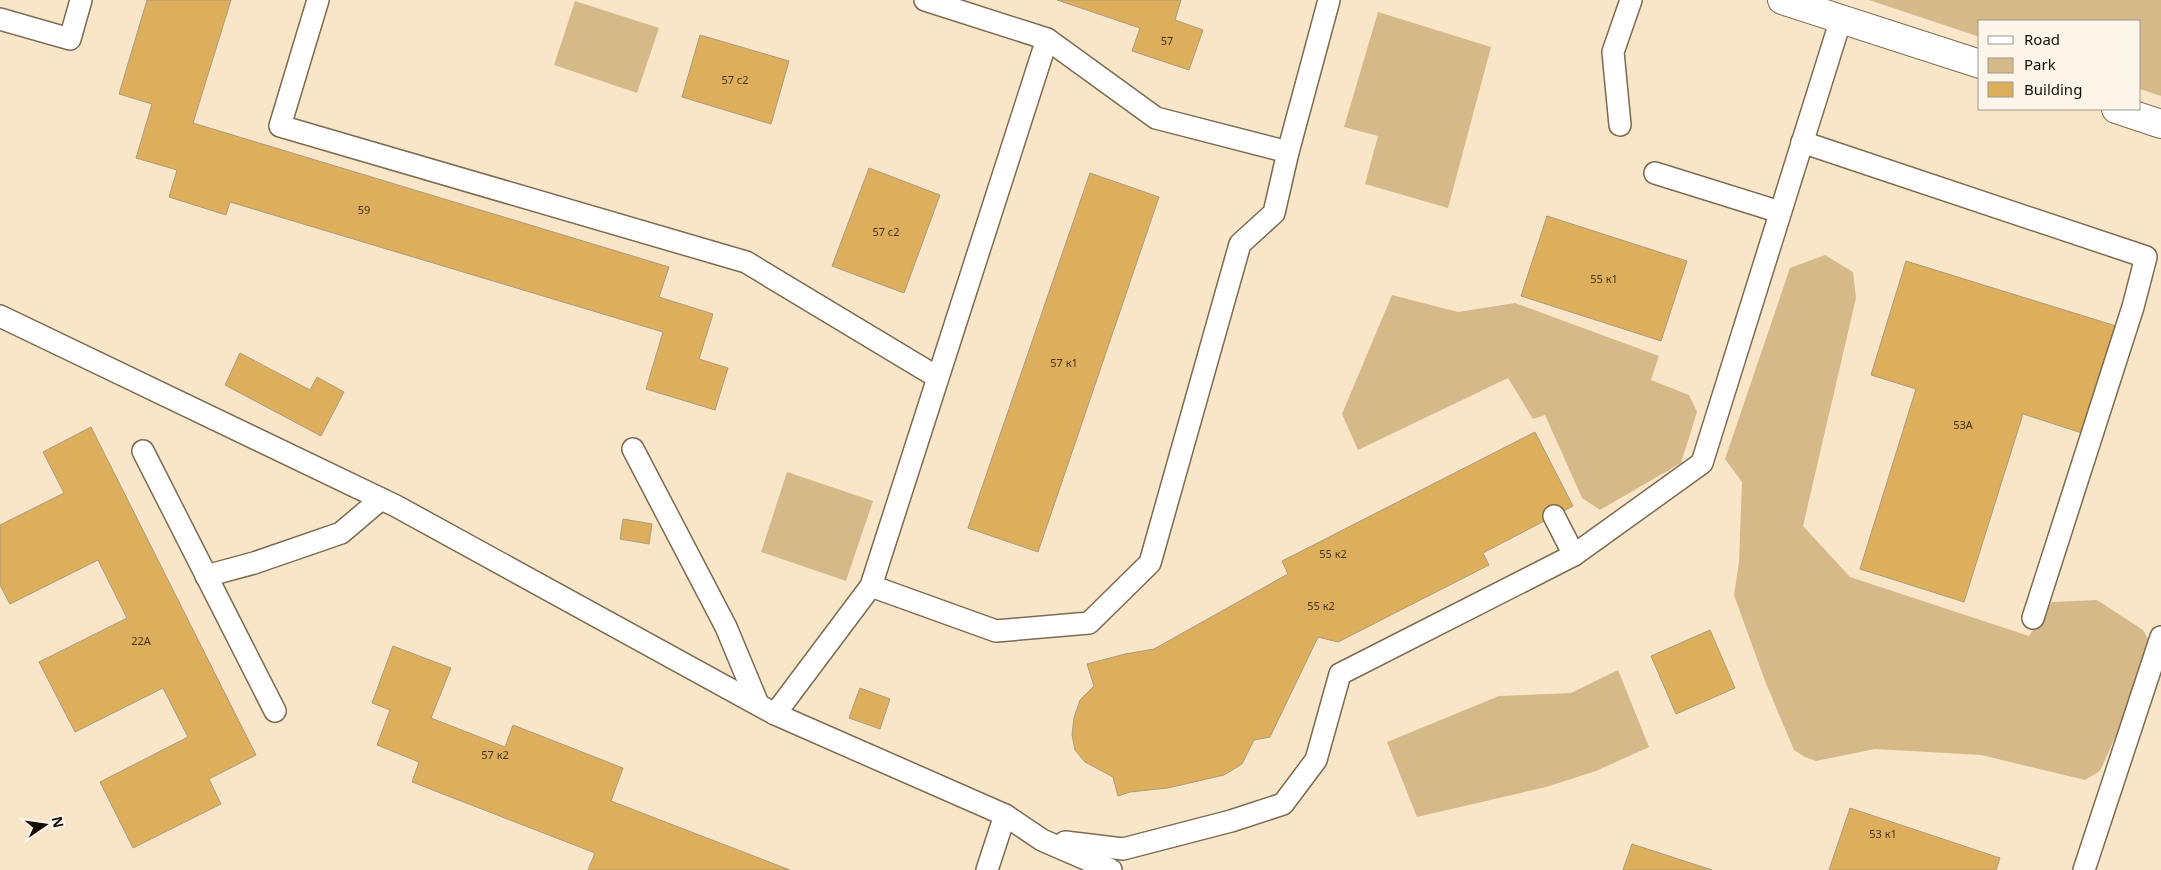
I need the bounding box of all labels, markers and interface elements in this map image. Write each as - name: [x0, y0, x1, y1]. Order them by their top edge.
- legend: [1978, 20, 2141, 110]
- text: Road: [2024, 29, 2060, 49]
- house number: 57: [1161, 33, 1173, 48]
- text: Park: [2024, 54, 2056, 74]
- house number: 57 с2: [721, 72, 749, 87]
- text: Building: [2024, 79, 2082, 99]
- house number: 59: [358, 202, 370, 217]
- house number: 57 с2: [872, 224, 900, 239]
- house number: 55 к1: [1590, 271, 1618, 286]
- house number: 57 к1: [1050, 355, 1078, 370]
- house number: 53А: [1953, 417, 1974, 432]
- house number: 55 к2: [1319, 546, 1347, 561]
- house number: 55 к2: [1307, 598, 1335, 613]
- house number: 22А: [131, 633, 152, 648]
- house number: 57 к2: [481, 747, 509, 762]
- north arrow: [20, 800, 70, 850]
- text: N: [48, 814, 69, 830]
- house number: 53 к1: [1869, 826, 1897, 841]

